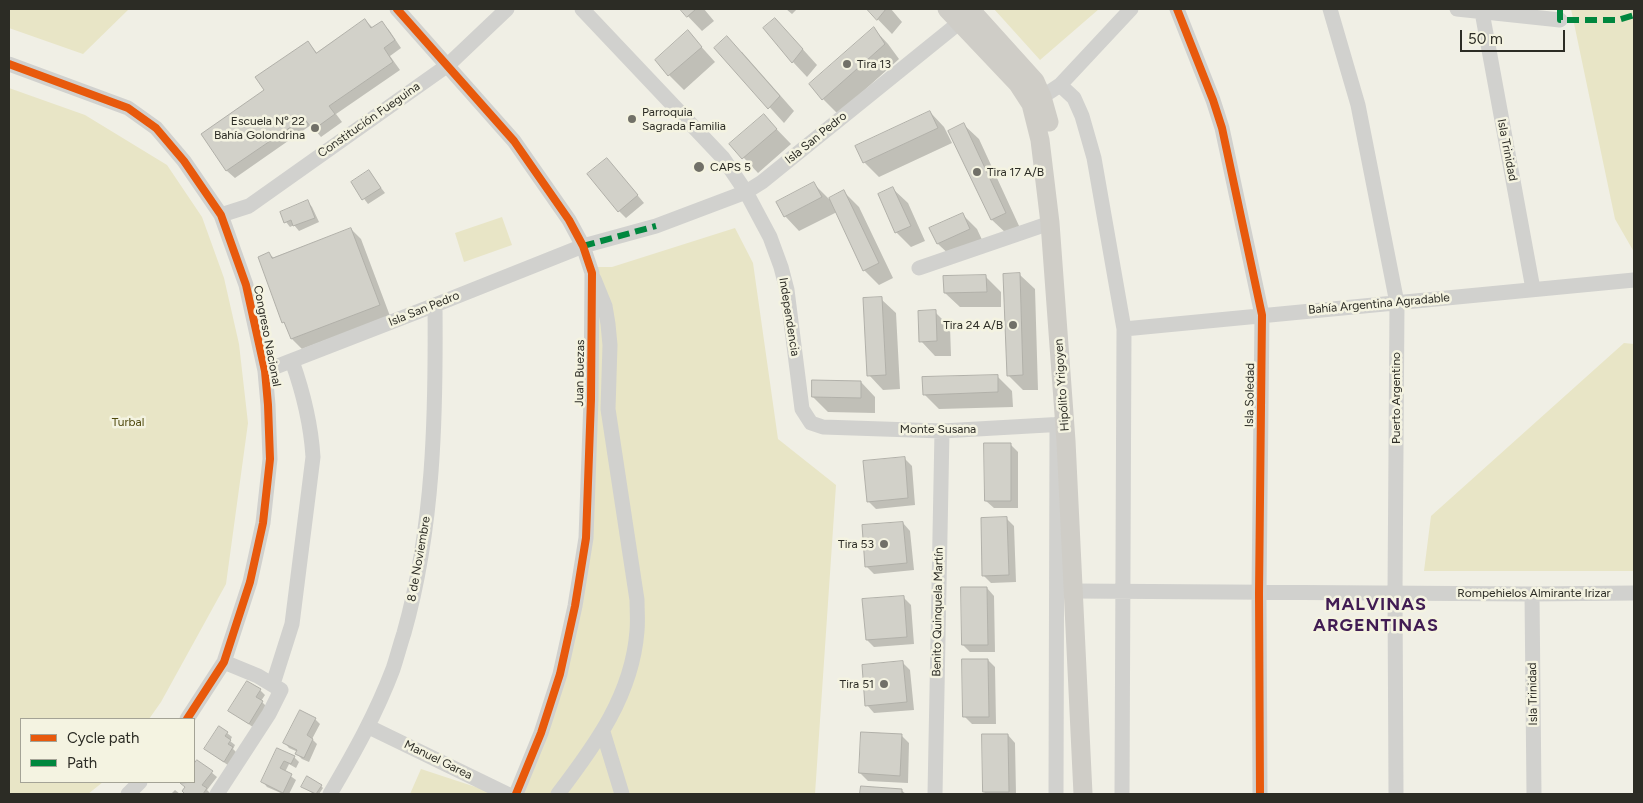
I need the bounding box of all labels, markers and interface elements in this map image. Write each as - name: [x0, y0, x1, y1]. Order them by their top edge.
- scale bar: [1463, 20, 1568, 52]
- text: 50 m: [1468, 30, 1503, 48]
- place label: Tira 13: [857, 57, 891, 71]
- marker: Tira 13: [841, 58, 853, 70]
- street label: Constitución Fueguina: [315, 79, 423, 161]
- place label: Parroquia Sagrada Familia: [642, 105, 726, 133]
- street label: Isla San Pedro: [782, 109, 850, 167]
- marker: Parroquia Sagrada Familia: [626, 113, 638, 125]
- place label: Escuela Nº 22 Bahía Golondrina: [214, 114, 305, 142]
- street label: Isla Trinidad: [1494, 118, 1520, 182]
- marker: Escuela Nº 22 Bahía Golondrina: [309, 122, 321, 134]
- marker: CAPS 5: [692, 160, 706, 174]
- place label: CAPS 5: [710, 160, 751, 174]
- place label: Tira 17 A/B: [987, 165, 1044, 179]
- marker: Tira 17 A/B: [971, 166, 983, 178]
- street label: Independencia: [776, 277, 802, 357]
- street label: Congreso Nacional: [250, 284, 284, 388]
- street label: Isla San Pedro: [386, 288, 462, 330]
- street label: Bahía Argentina Agradable: [1308, 291, 1450, 317]
- place label: Tira 24 A/B: [943, 318, 1003, 332]
- marker: Tira 24 A/B: [1007, 319, 1019, 331]
- street label: Hipólito Yrigoyen: [1052, 338, 1072, 432]
- street label: Juan Buezas: [572, 339, 588, 407]
- street label: Puerto Argentino: [1389, 352, 1403, 444]
- street label: Isla Soledad: [1242, 363, 1258, 427]
- park label: Turbal: [112, 415, 144, 429]
- street label: Monte Susana: [900, 422, 976, 436]
- street label: 8 de Noviembre: [404, 515, 434, 603]
- place label: Tira 53: [838, 537, 874, 551]
- marker: Tira 53: [878, 538, 890, 550]
- street label: Benito Quinquela Martín: [930, 547, 946, 677]
- street label: Rompehielos Almirante Irizar: [1457, 586, 1611, 600]
- district label: MALVINAS ARGENTINAS: [1312, 594, 1440, 636]
- street label: Isla Trinidad: [1525, 662, 1541, 726]
- place label: Tira 51: [840, 677, 874, 691]
- marker: Tira 51: [878, 678, 890, 690]
- legend: [20, 718, 195, 783]
- text: Cycle path: [67, 729, 139, 747]
- street label: Manuel Garea: [402, 737, 474, 783]
- text: Path: [67, 754, 97, 772]

